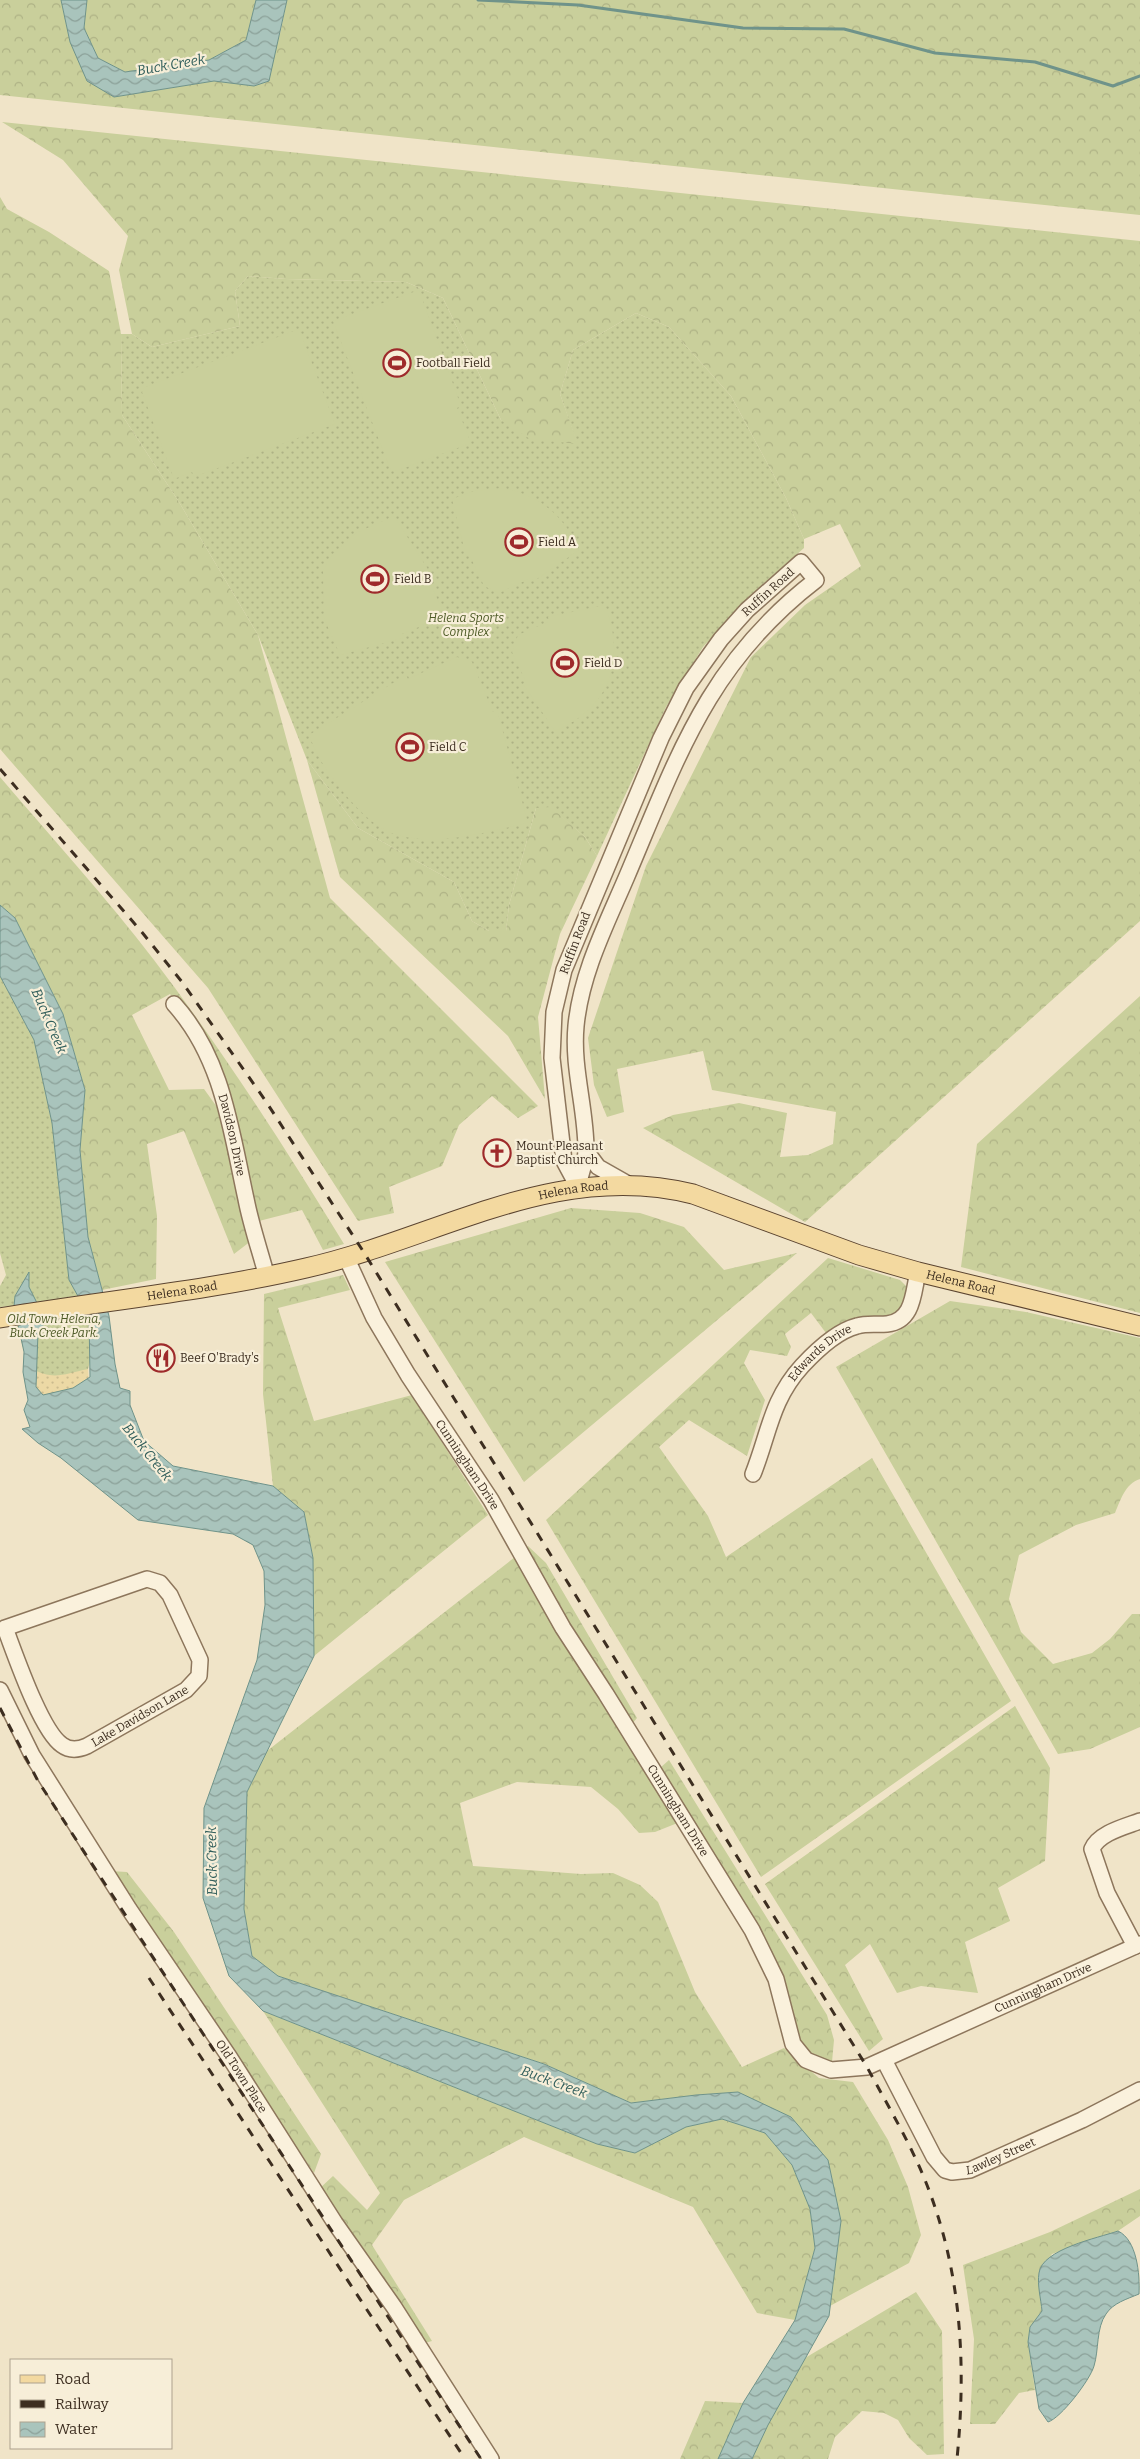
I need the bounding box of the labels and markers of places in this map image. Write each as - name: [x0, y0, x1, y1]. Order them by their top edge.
- sports icon: Football Field: [382, 348, 412, 378]
- place label: Football Field: [416, 356, 490, 370]
- sports icon: Field A: [504, 527, 534, 557]
- place label: Field A: [538, 535, 577, 549]
- sports icon: Field B: [360, 564, 390, 594]
- place label: Field B: [394, 572, 431, 586]
- sports icon: Field D: [550, 648, 580, 678]
- place label: Field D: [584, 656, 622, 670]
- sports icon: Field C: [395, 732, 425, 762]
- place label: Field C: [429, 740, 467, 754]
- church icon: Mount Pleasant Baptist Church: [482, 1138, 512, 1168]
- place label: Mount Pleasant Baptist Church: [516, 1139, 604, 1167]
- restaurant icon: Beef O'Brady's: [146, 1343, 176, 1373]
- place label: Beef O'Brady's: [180, 1351, 259, 1365]

